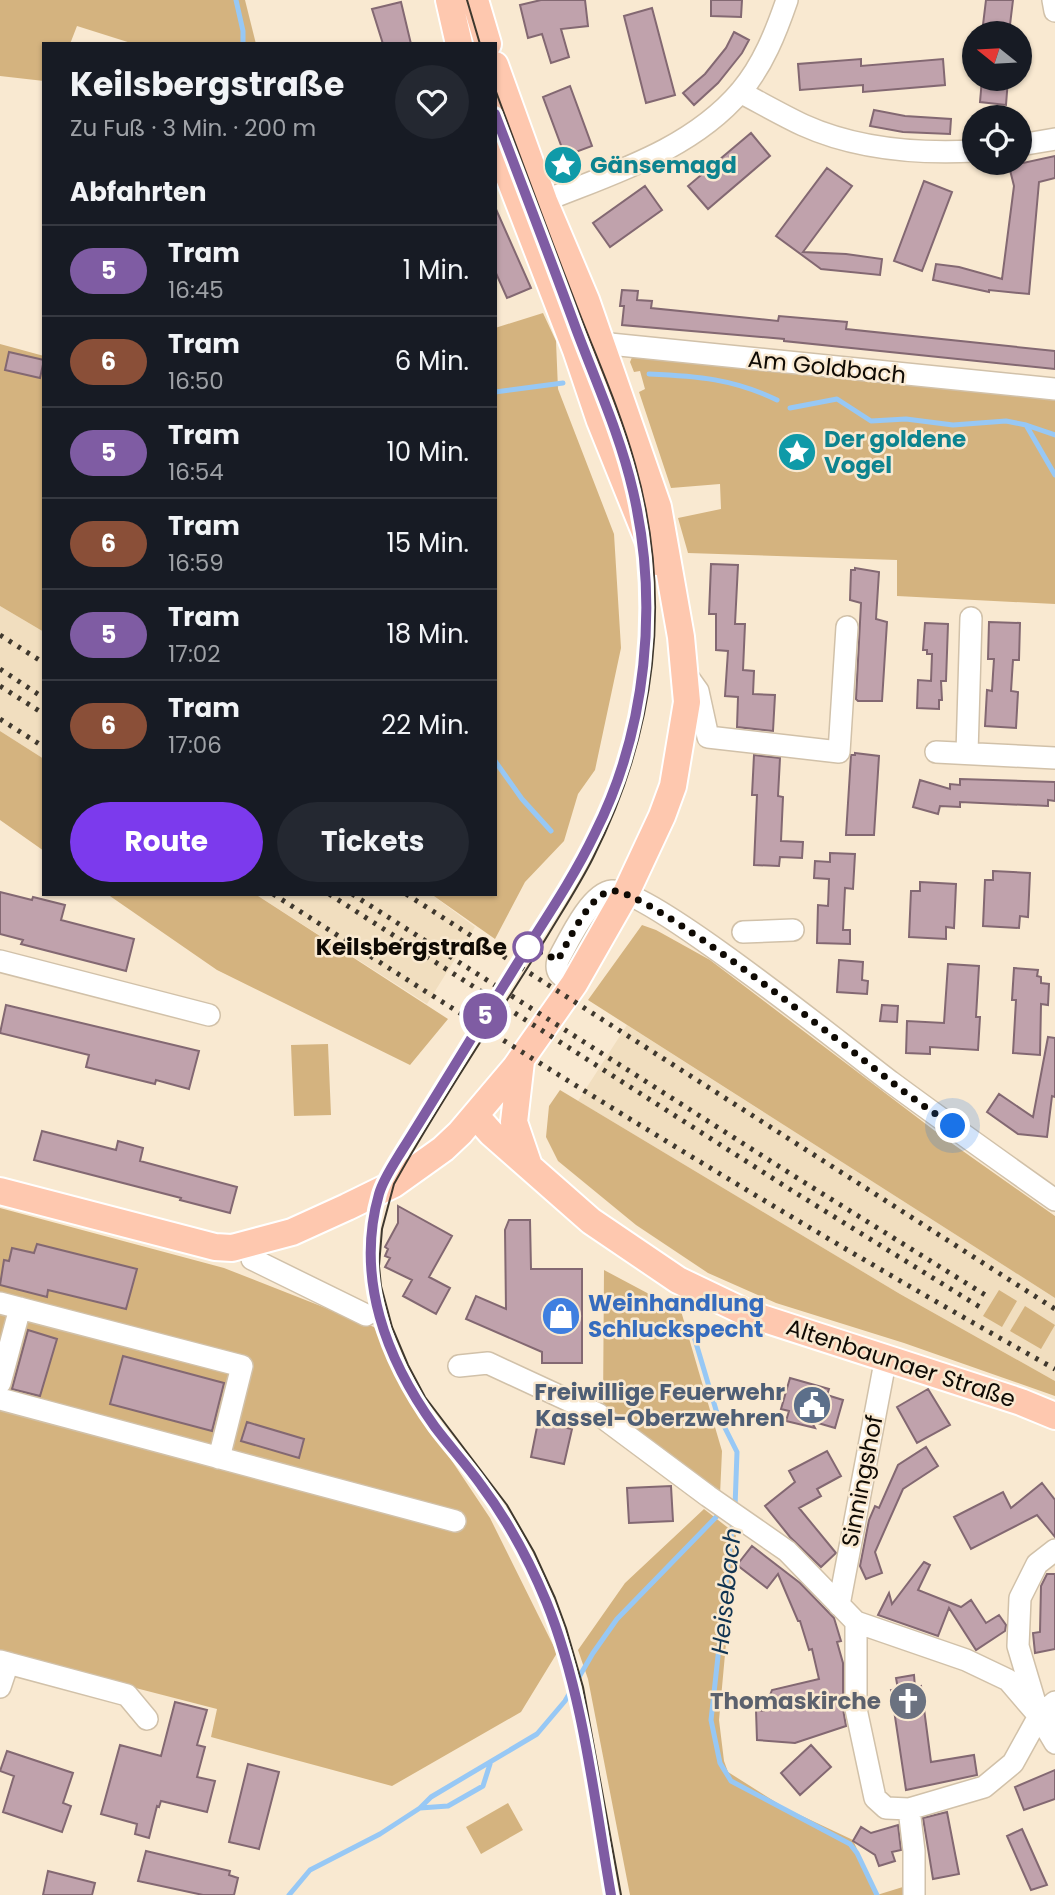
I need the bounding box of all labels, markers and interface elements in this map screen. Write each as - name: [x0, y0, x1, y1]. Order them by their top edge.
- north arrow: [962, 21, 1032, 91]
- map controls: [962, 21, 1032, 175]
- text: Keilsbergstraße: [70, 61, 344, 108]
- button: heart: [395, 65, 469, 139]
- button: locate: [962, 105, 1032, 175]
- text: Zu Fuß · 3 Min. · 200 m: [70, 112, 316, 144]
- place icon: Gänsemagd: [542, 144, 584, 186]
- place label: Gänsemagd: [590, 149, 737, 181]
- text: Abfahrten: [70, 174, 207, 210]
- text: Tram: [168, 235, 240, 271]
- text: 1 Min.: [403, 252, 469, 288]
- text: 5: [101, 254, 116, 287]
- text: 16:45: [168, 274, 224, 306]
- text: Tram: [168, 326, 240, 362]
- text: 6 Min.: [395, 343, 469, 379]
- street label: Am Goldbach: [746, 343, 908, 391]
- text: 6: [101, 345, 116, 378]
- text: 16:50: [168, 365, 224, 397]
- text: Tram: [168, 417, 240, 453]
- place label: Der goldene Vogel: [824, 423, 966, 481]
- place icon: Der goldene Vogel: [776, 431, 818, 473]
- text: 10 Min.: [387, 434, 469, 470]
- text: 5: [101, 436, 116, 469]
- text: 16:54: [168, 456, 224, 488]
- text: Tram: [168, 508, 240, 544]
- text: 15 Min.: [387, 525, 469, 561]
- text: 6: [101, 527, 116, 560]
- text: 16:59: [168, 547, 224, 579]
- text: Tram: [168, 599, 240, 635]
- text: 18 Min.: [386, 616, 469, 652]
- text: 5: [101, 618, 116, 651]
- text: 17:02: [168, 638, 221, 670]
- text: Tram: [168, 690, 240, 726]
- text: 22 Min.: [381, 707, 469, 743]
- text: 6: [101, 709, 116, 742]
- text: 17:06: [168, 729, 222, 761]
- button: Route: [70, 802, 263, 882]
- button: Tickets: [277, 802, 469, 882]
- place label: Keilsbergstraße: [316, 931, 507, 963]
- marker: Keilsbergstraße: [513, 932, 543, 962]
- line badge: 5: [462, 993, 508, 1039]
- text: 5: [477, 999, 493, 1032]
- your location: [935, 1108, 970, 1143]
- place label: Weinhandlung Schluckspecht: [588, 1287, 764, 1345]
- shop icon: Weinhandlung Schluckspecht: [540, 1295, 582, 1337]
- street label: Altenbaunaer Straße: [782, 1311, 1020, 1415]
- place label: Freiwillige Feuerwehr Kassel-Oberzwehren: [534, 1376, 785, 1434]
- public building icon: Freiwillige Feuerwehr Kassel-Oberzwehren: [791, 1384, 833, 1426]
- street label: Sinningshof: [834, 1412, 890, 1550]
- water label: Heisebach: [703, 1526, 749, 1656]
- church icon: Thomaskirche: [887, 1680, 929, 1722]
- place label: Thomaskirche: [710, 1685, 881, 1717]

